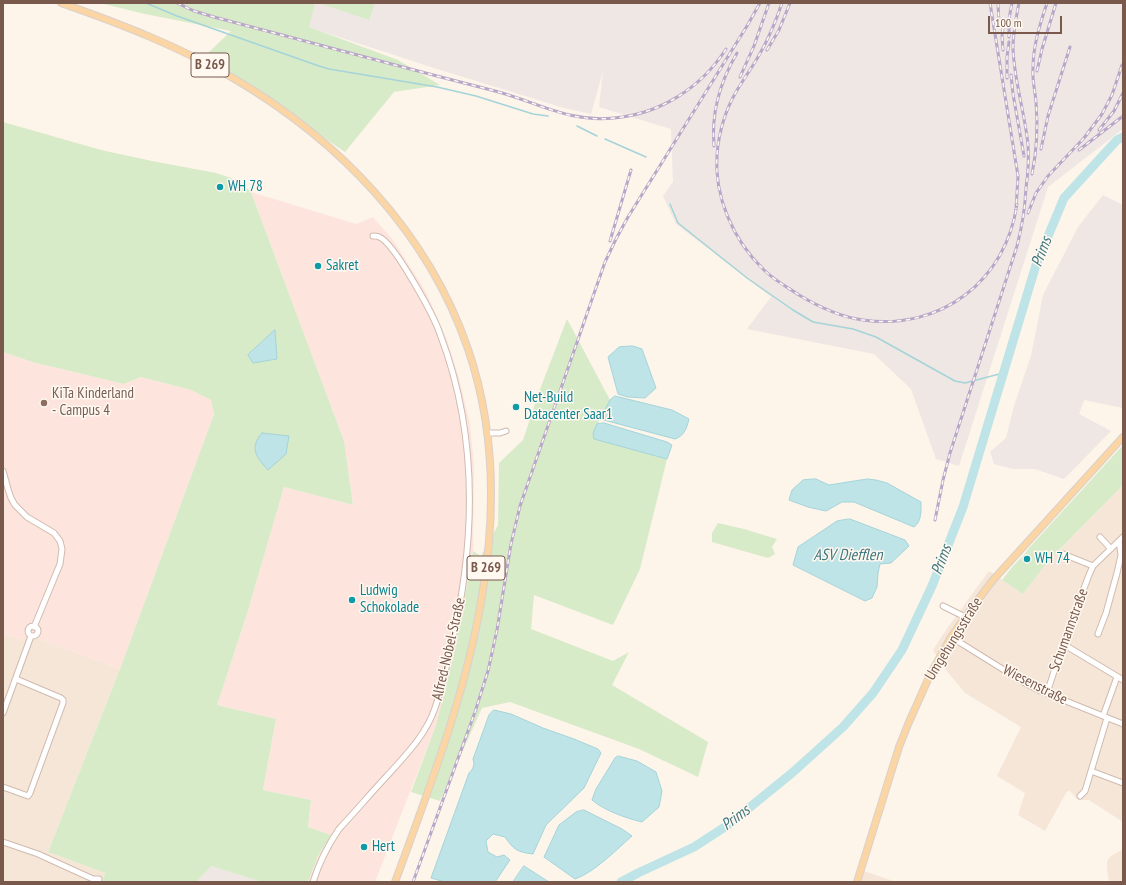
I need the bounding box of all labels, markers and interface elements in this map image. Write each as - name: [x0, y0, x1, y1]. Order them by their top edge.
- scale bar: [990, 8, 1064, 34]
- text: 100 m: [995, 15, 1022, 30]
- road number: B 269: [191, 53, 229, 77]
- place label: WH 78: [228, 178, 263, 196]
- marker: WH 78: [215, 182, 225, 192]
- water label: Prims: [1028, 234, 1056, 270]
- place label: Sakret: [326, 257, 359, 275]
- marker: Sakret: [313, 261, 323, 271]
- place label: KiTa Kinderland - Campus 4: [52, 385, 134, 420]
- place label: Net-Build Datacenter Saar1: [524, 389, 613, 424]
- marker: KiTa Kinderland - Campus 4: [39, 398, 49, 408]
- marker: Net-Build Datacenter Saar1: [511, 402, 521, 412]
- water label: Prims: [928, 542, 956, 578]
- water label: ASV Diefflen: [814, 545, 882, 565]
- place label: WH 74: [1035, 550, 1070, 568]
- marker: WH 74: [1022, 554, 1032, 564]
- road number: B 269: [467, 556, 505, 580]
- place label: Ludwig Schokolade: [360, 582, 419, 617]
- street label: Schumannstraße: [1046, 586, 1092, 674]
- street label: Umgehungsstraße: [921, 594, 987, 684]
- marker: Ludwig Schokolade: [347, 595, 357, 605]
- street label: Alfred-Nobel-Straße: [428, 596, 470, 702]
- street label: Wiesenstraße: [1000, 661, 1070, 709]
- water label: Prims: [718, 801, 754, 835]
- place label: Hert: [372, 838, 395, 856]
- marker: Hert: [359, 842, 369, 852]

